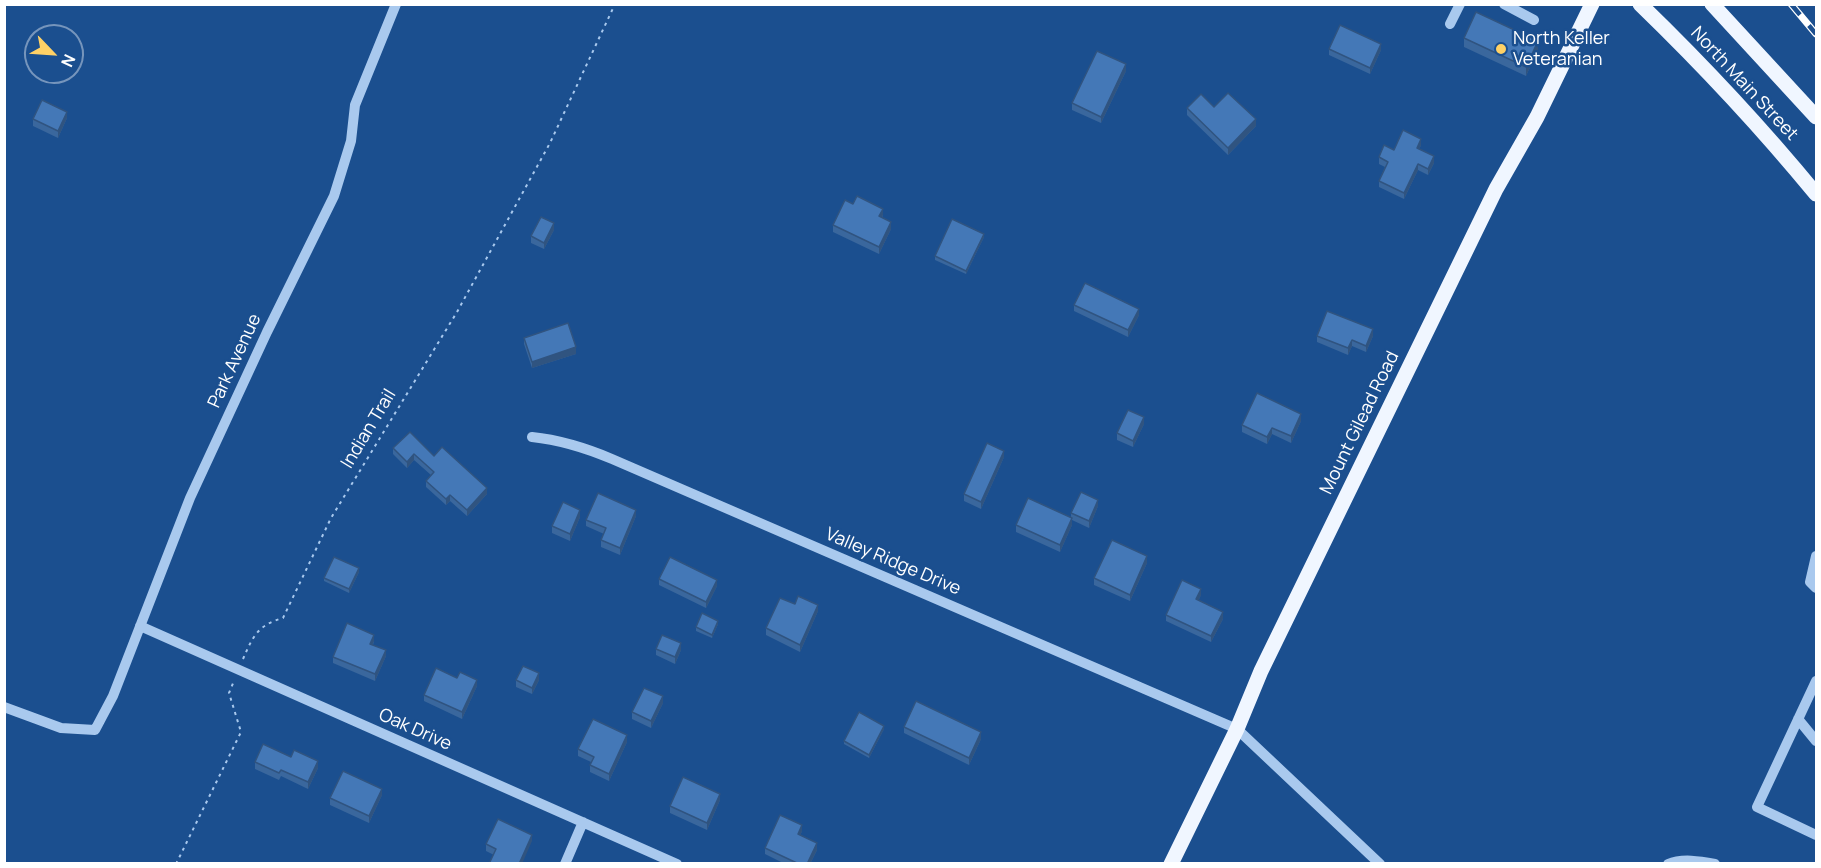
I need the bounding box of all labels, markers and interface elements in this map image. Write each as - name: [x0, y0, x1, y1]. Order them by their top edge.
- street label: North Main Street: [1686, 23, 1802, 145]
- north arrow: [24, 24, 84, 84]
- place label: North Keller Veteranian: [1513, 28, 1610, 70]
- marker: North Keller Veteranian: [1494, 42, 1508, 56]
- text: N: [56, 51, 81, 71]
- street label: Park Avenue: [204, 311, 266, 411]
- street label: Mount Gilead Road: [1316, 348, 1404, 498]
- street label: Indian Trail: [337, 386, 401, 472]
- street label: Valley Ridge Drive: [822, 524, 964, 600]
- street label: Oak Drive: [375, 704, 455, 756]

